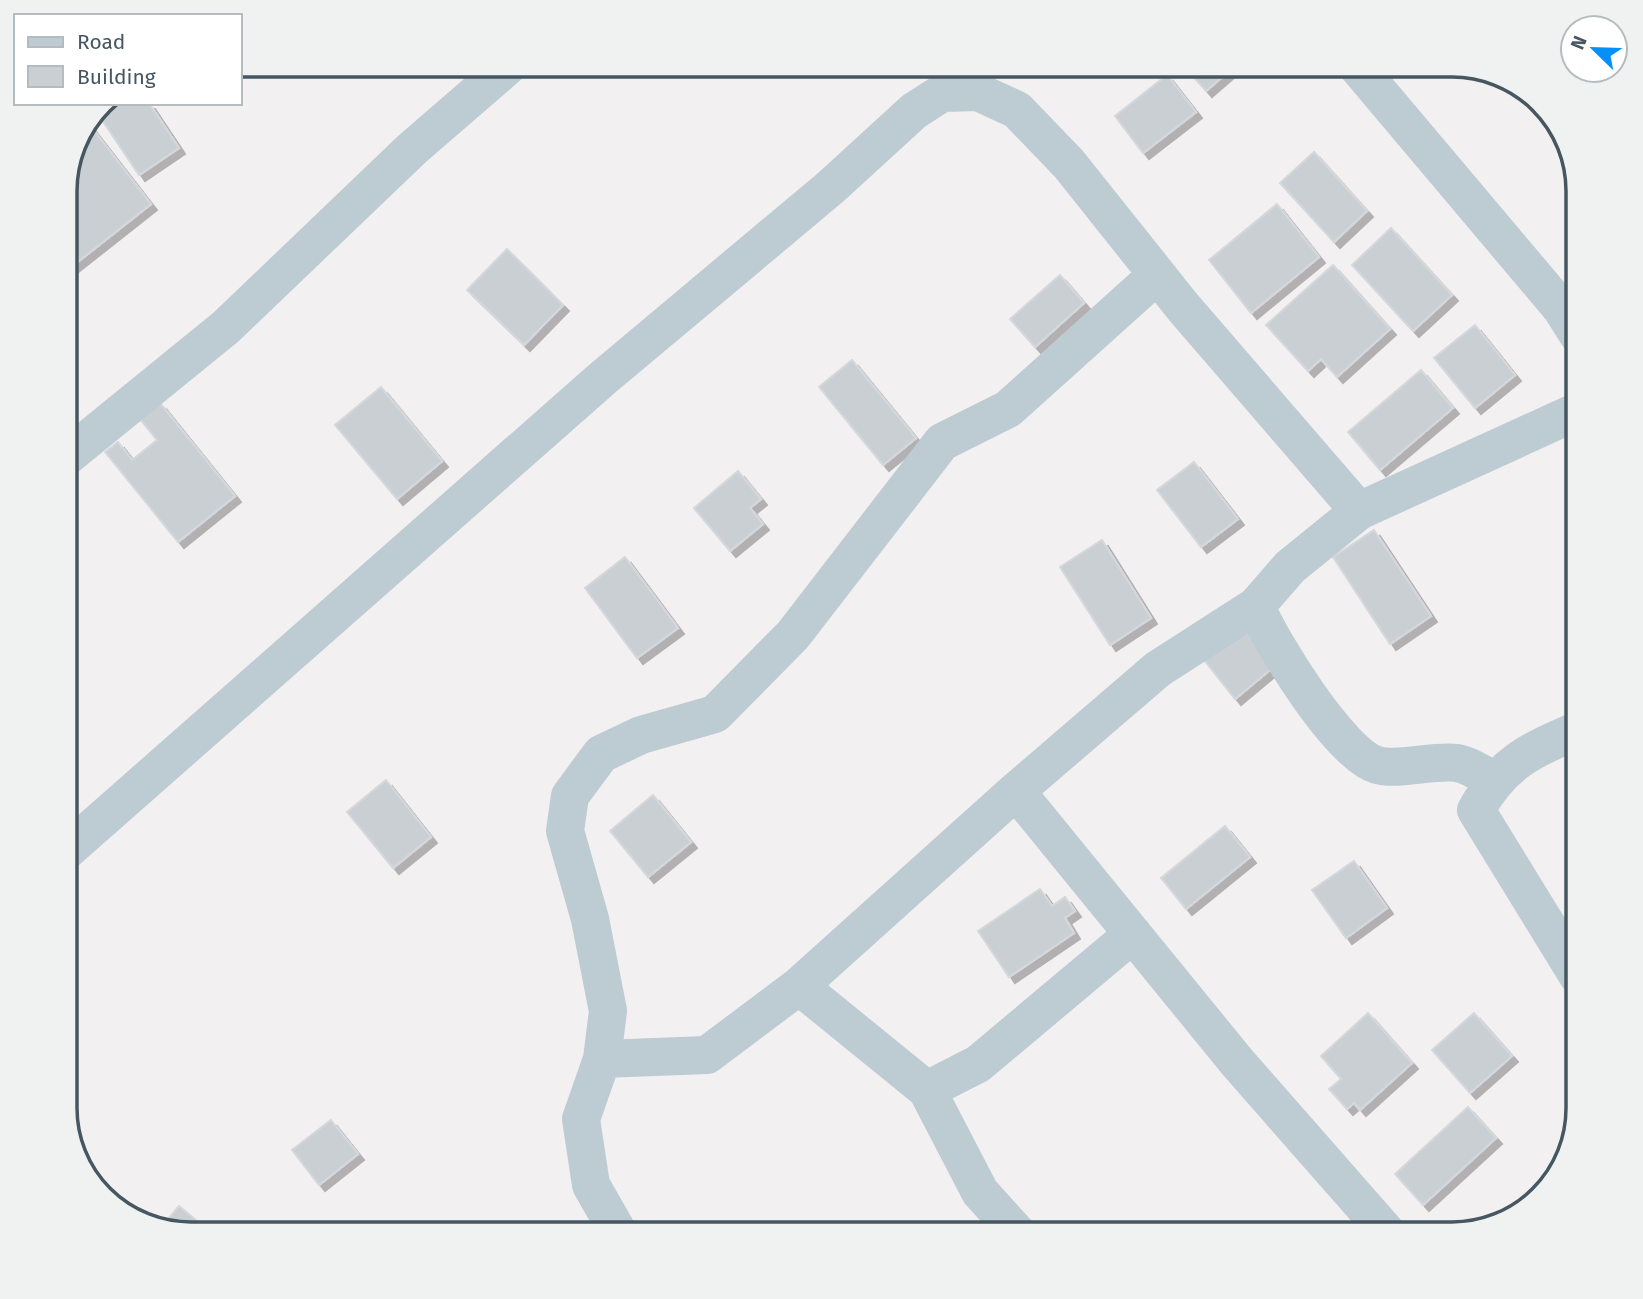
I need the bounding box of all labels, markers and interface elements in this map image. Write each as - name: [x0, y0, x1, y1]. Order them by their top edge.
- legend: [14, 14, 242, 105]
- north arrow: [1559, 14, 1629, 84]
- text: Road: [77, 29, 125, 55]
- text: N: [1566, 32, 1592, 53]
- text: Building: [77, 64, 156, 90]

